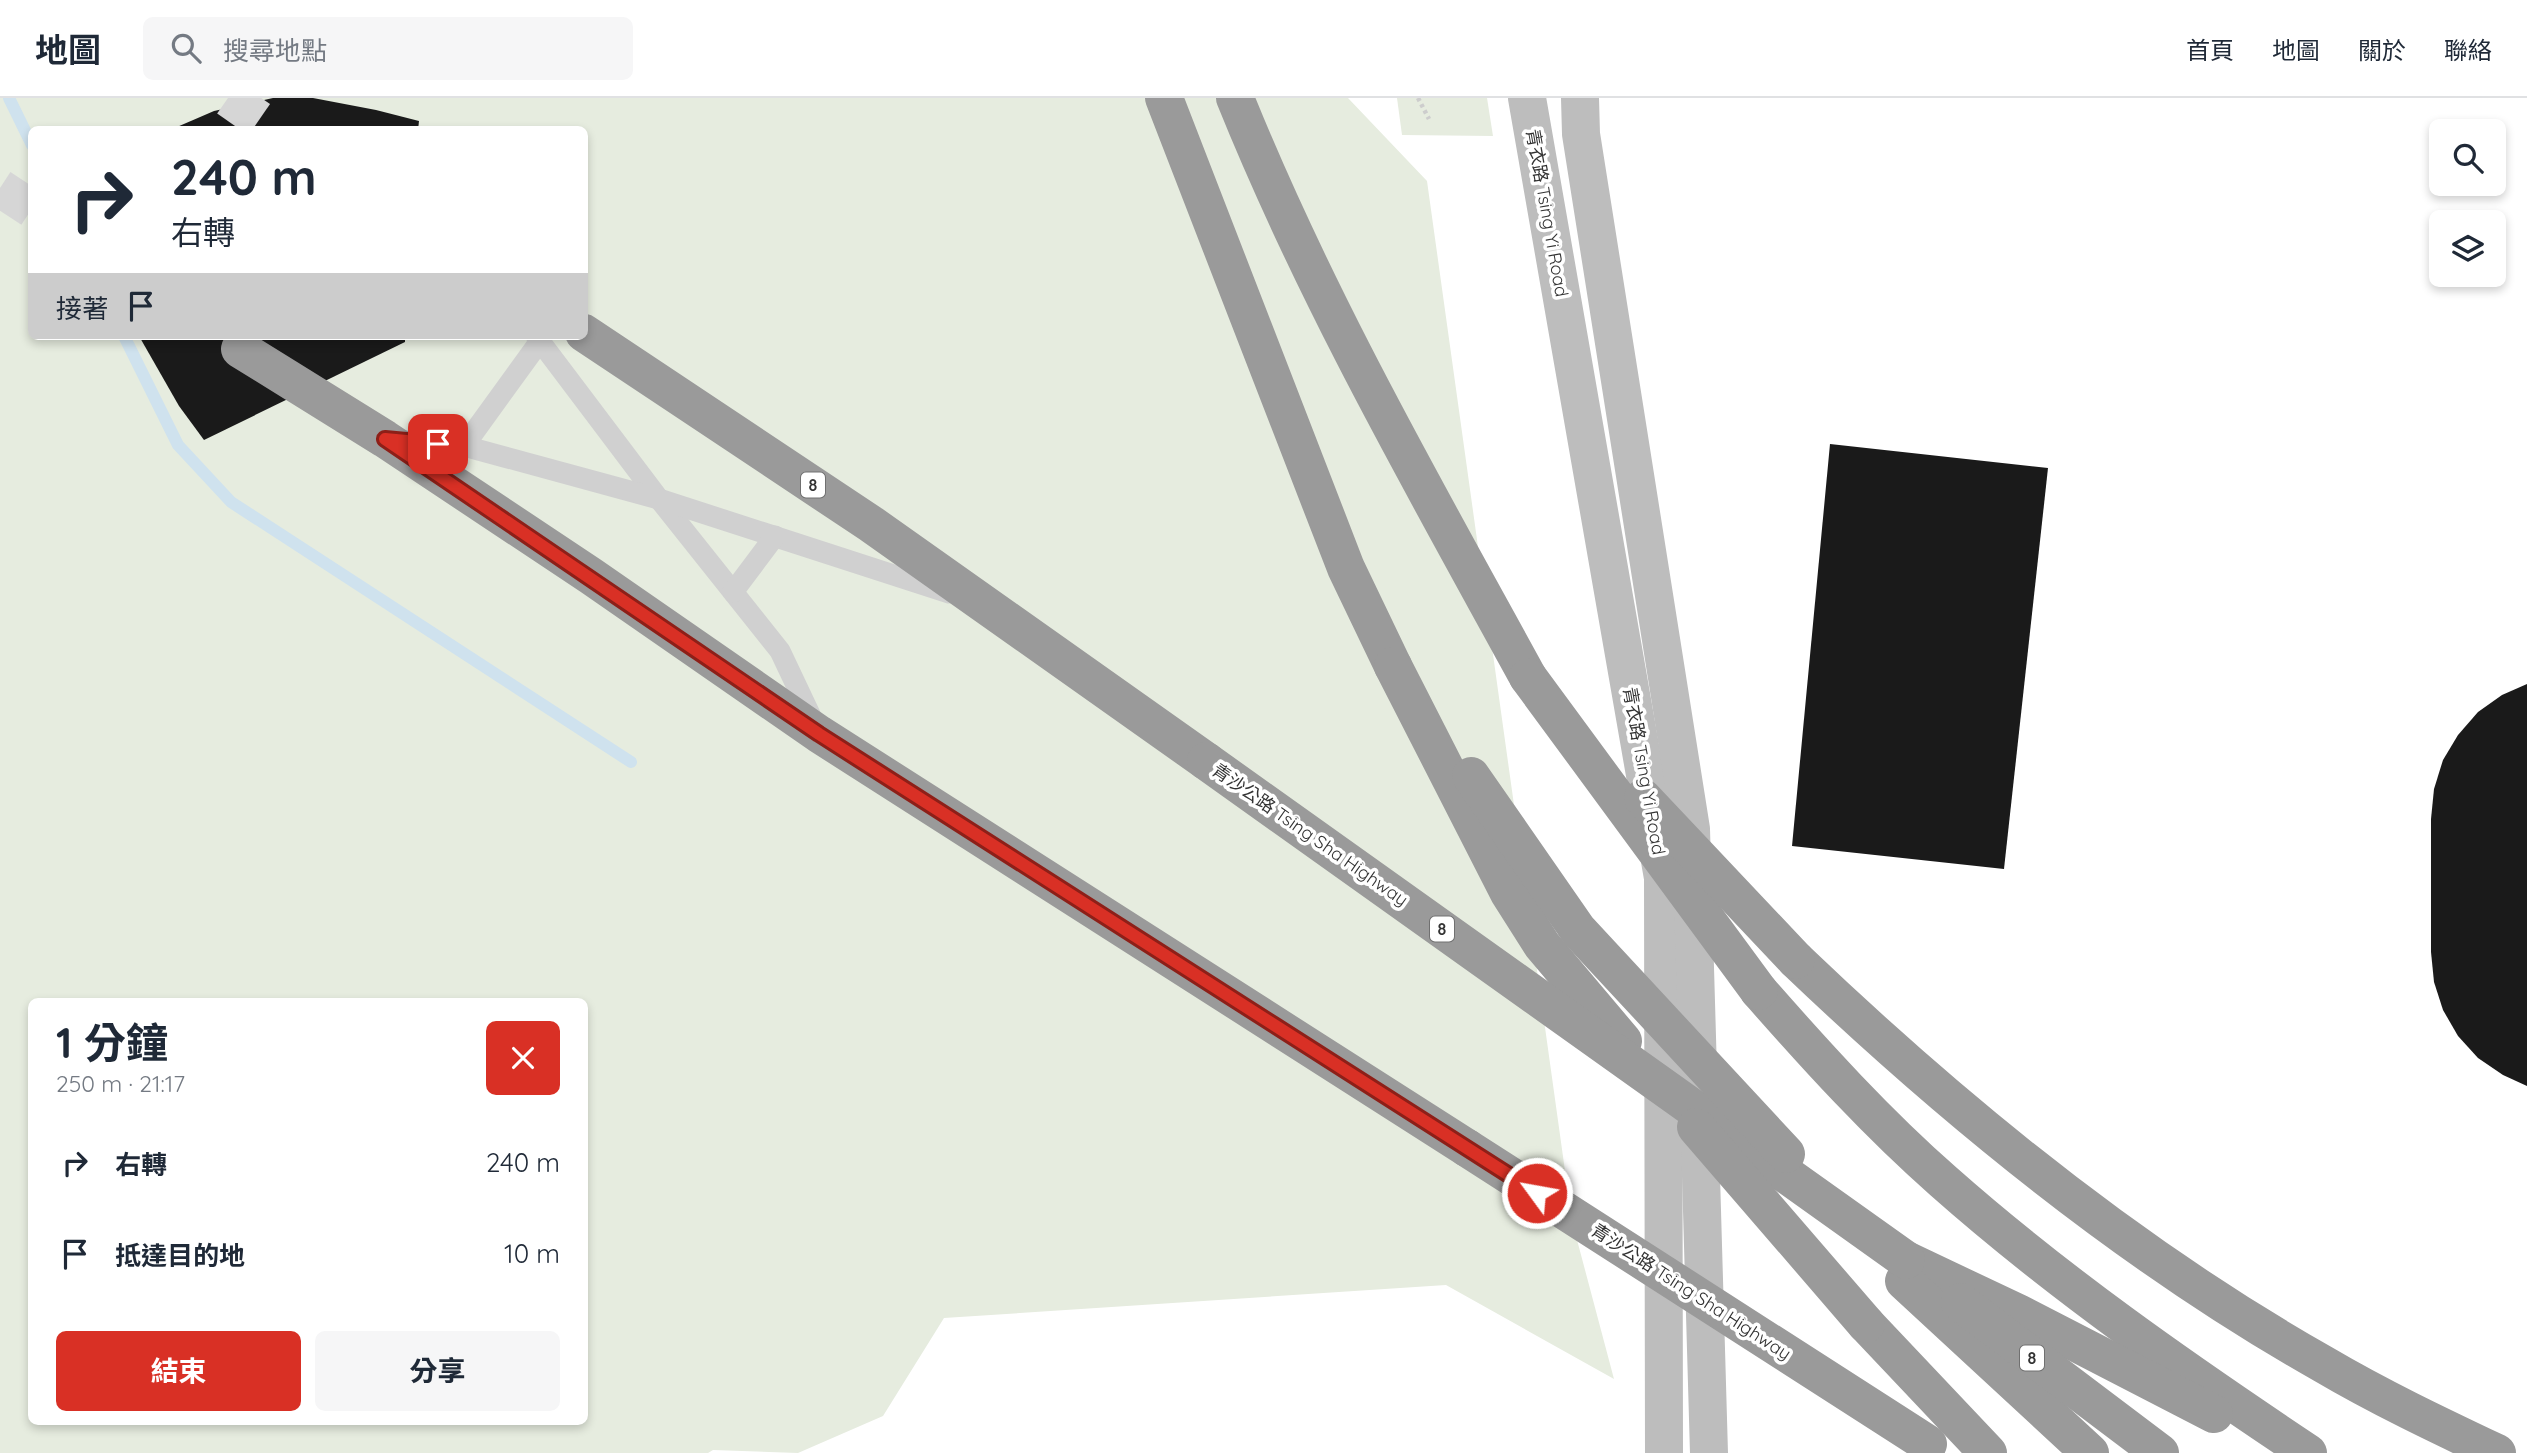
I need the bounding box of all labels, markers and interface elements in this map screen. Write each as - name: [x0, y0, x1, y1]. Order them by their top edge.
- search box: [143, 17, 633, 80]
- text: 地圖: [35, 29, 101, 70]
- icon: search: [167, 29, 205, 67]
- text: 搜尋地點: [223, 34, 327, 67]
- text: 首頁: [2186, 35, 2234, 65]
- text: 地圖: [2272, 35, 2320, 65]
- text: 關於: [2358, 35, 2406, 65]
- text: 聯絡: [2444, 35, 2492, 65]
- map controls: [2429, 119, 2506, 287]
- button: search: [2429, 119, 2506, 196]
- street label: 青衣路 Tsing Yi Road: [1521, 127, 1574, 299]
- text: 240 m: [171, 146, 317, 207]
- icon: right: [56, 154, 147, 245]
- button: layers: [2429, 210, 2506, 287]
- text: 右轉: [171, 212, 235, 252]
- icon: arrive: [122, 287, 160, 325]
- text: 接著: [56, 292, 108, 325]
- pin: [408, 414, 468, 474]
- icon: arrive: [419, 425, 457, 463]
- road number: 8: [801, 472, 825, 498]
- street label: 青衣路 Tsing Yi Road: [1618, 685, 1671, 857]
- street label: 青沙公路 Tsing Sha Highway: [1208, 758, 1413, 911]
- road number: 8: [1430, 916, 1454, 942]
- text: 1 分鐘: [56, 1016, 168, 1069]
- button: close: [486, 1021, 560, 1095]
- text: 250 m · 21:17: [56, 1069, 185, 1098]
- icon: right: [56, 1144, 94, 1182]
- text: 240 m: [486, 1146, 560, 1179]
- text: 右轉: [115, 1148, 167, 1181]
- position arrow: [1500, 1156, 1574, 1230]
- street label: 青沙公路 Tsing Sha Highway: [1587, 1218, 1796, 1365]
- icon: arrive: [56, 1235, 94, 1273]
- text: 10 m: [504, 1237, 560, 1270]
- text: 抵達目的地: [115, 1239, 245, 1272]
- button: 結束: [56, 1331, 301, 1411]
- button: 分享: [315, 1331, 560, 1411]
- road number: 8: [2020, 1346, 2044, 1370]

